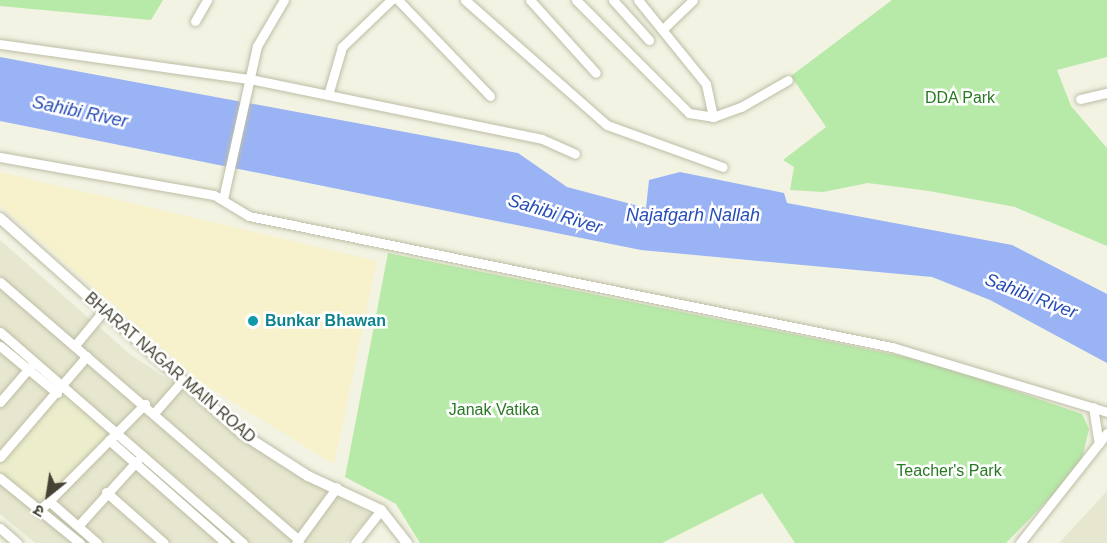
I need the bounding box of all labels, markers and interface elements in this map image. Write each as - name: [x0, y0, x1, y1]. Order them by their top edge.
- park label: DDA Park: [924, 88, 996, 108]
- water label: Sahibi River: [30, 91, 130, 133]
- water label: Sahibi River: [505, 189, 605, 239]
- water label: Najafgarh Nallah: [626, 204, 760, 226]
- water label: Sahibi River: [982, 269, 1080, 323]
- street label: BHARAT NAGAR MAIN ROAD: [81, 289, 259, 447]
- place label: Bunkar Bhawan: [265, 311, 386, 331]
- marker: Bunkar Bhawan: [246, 314, 260, 328]
- park label: Janak Vatika: [449, 400, 539, 420]
- park label: Teacher's Park: [896, 461, 1002, 481]
- north arrow: [18, 465, 78, 525]
- text: उ: [30, 501, 47, 521]

